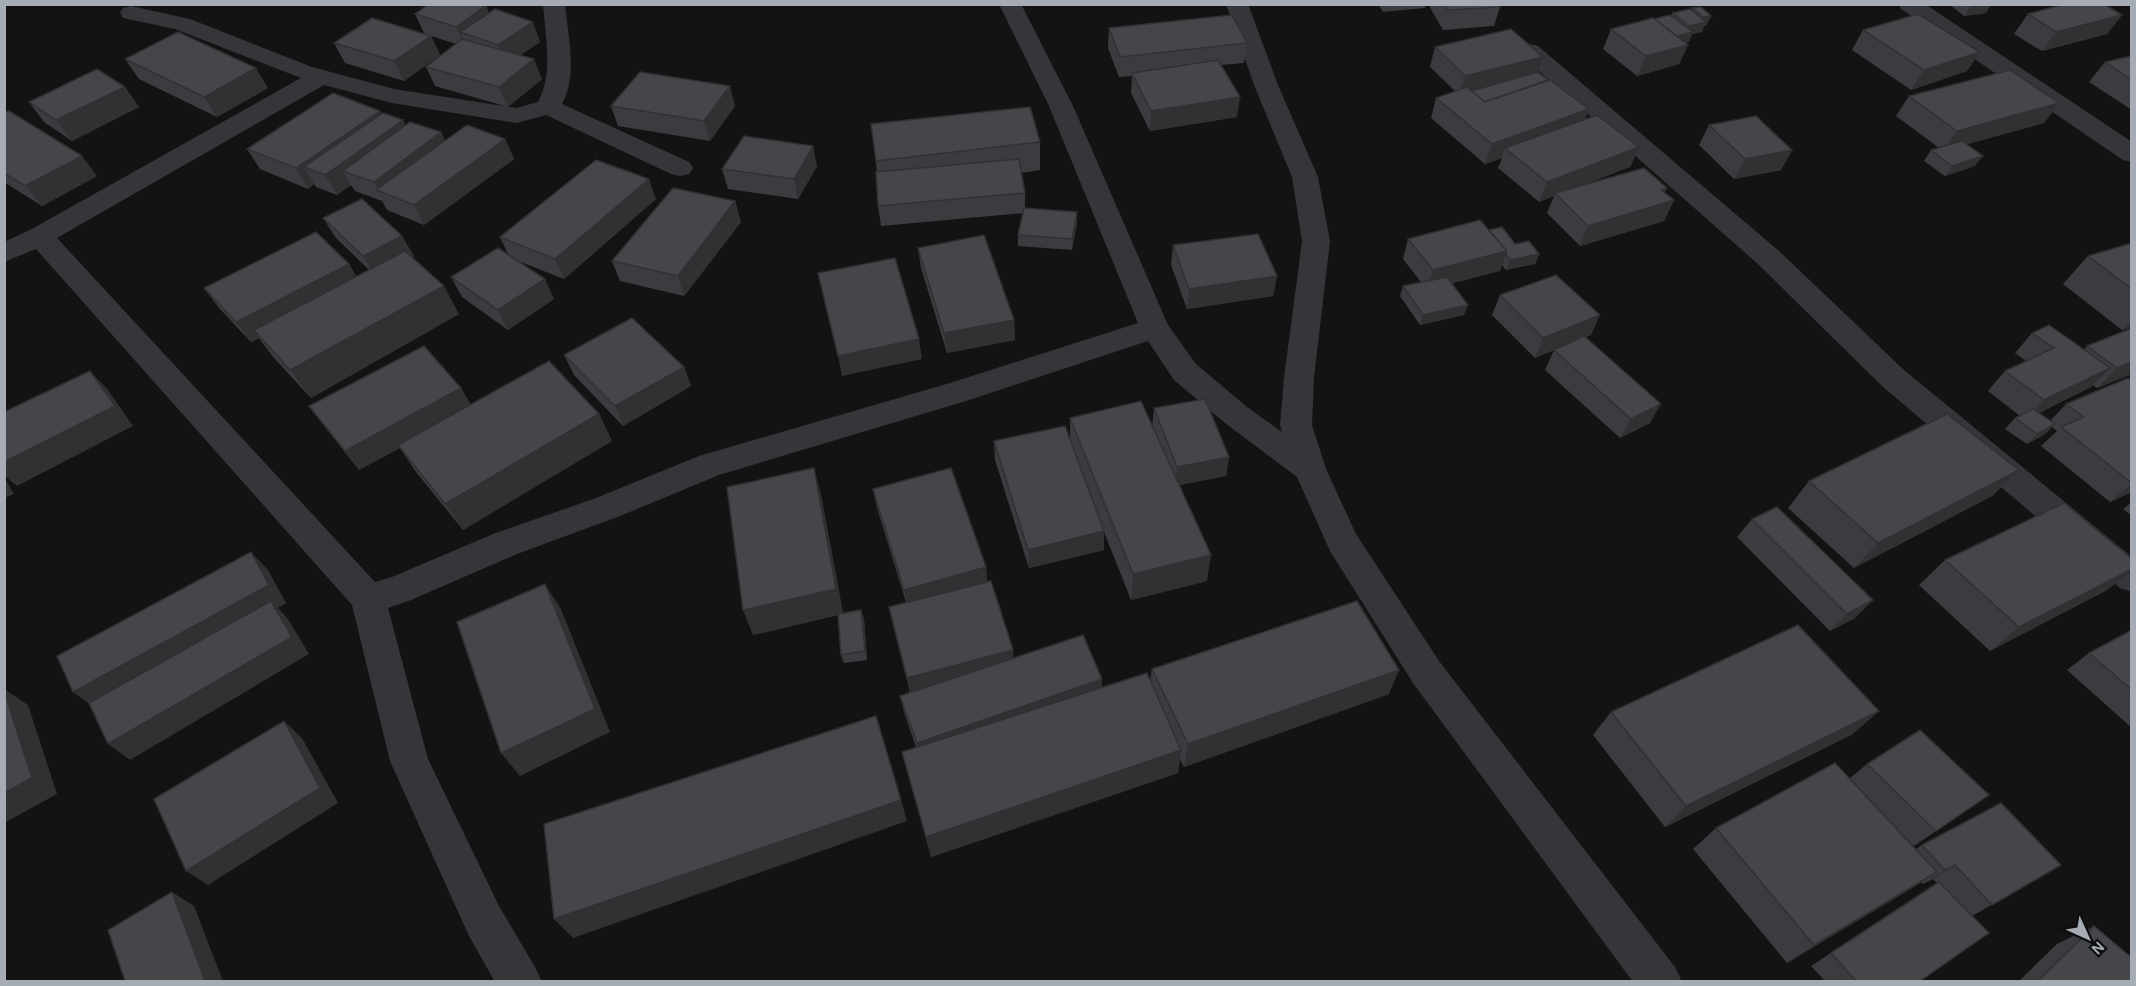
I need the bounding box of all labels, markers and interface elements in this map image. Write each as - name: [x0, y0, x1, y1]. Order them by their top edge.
- north arrow: [2058, 908, 2118, 968]
- text: N: [2088, 938, 2107, 957]

